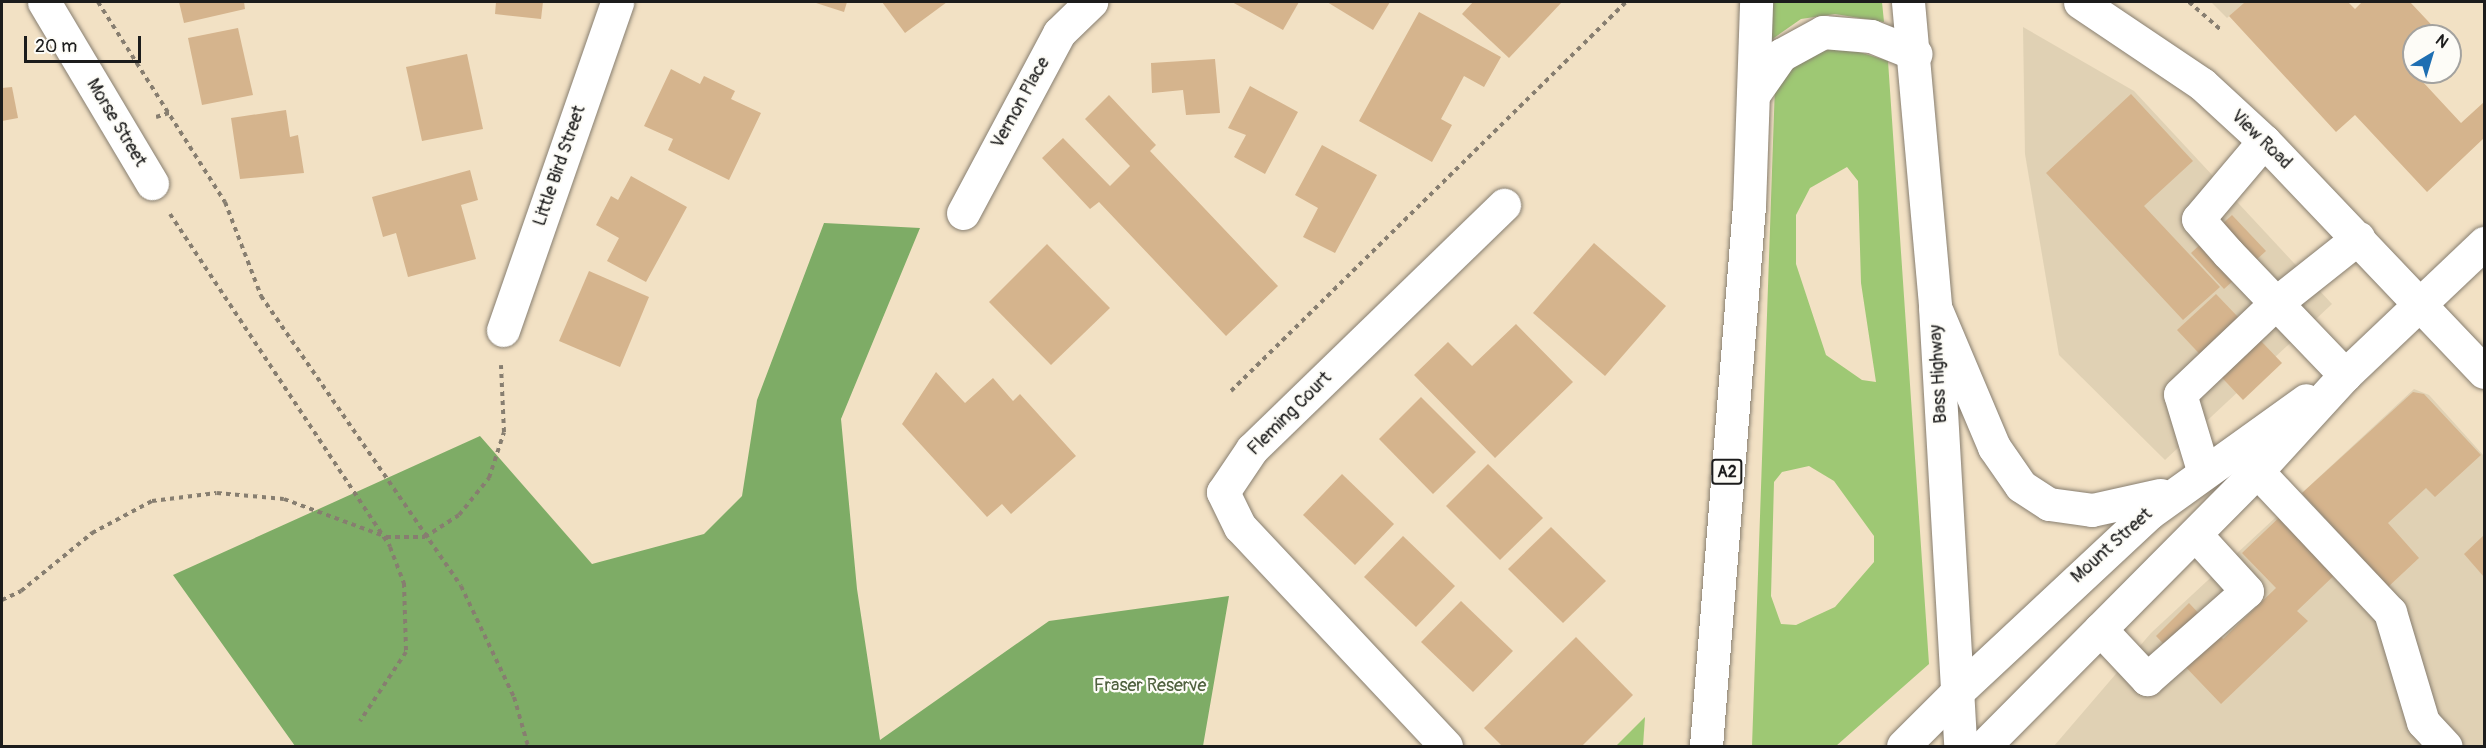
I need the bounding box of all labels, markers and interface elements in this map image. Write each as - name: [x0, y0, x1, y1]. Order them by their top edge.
- scale bar: [27, 24, 144, 62]
- north arrow: [2402, 24, 2462, 84]
- text: N: [2431, 30, 2452, 53]
- text: 20 m: [35, 35, 77, 58]
- street label: Vernon Place: [987, 54, 1055, 152]
- street label: Morse Street: [81, 75, 151, 171]
- street label: Little Bird Street: [529, 103, 591, 229]
- street label: View Road: [2226, 106, 2296, 174]
- street label: Bass Highway: [1926, 324, 1952, 424]
- street label: Fleming Court: [1244, 368, 1336, 460]
- road number: A2: [1710, 459, 1744, 485]
- street label: Mount Street: [2067, 504, 2157, 588]
- park label: Fraser Reserve: [1094, 675, 1206, 697]

